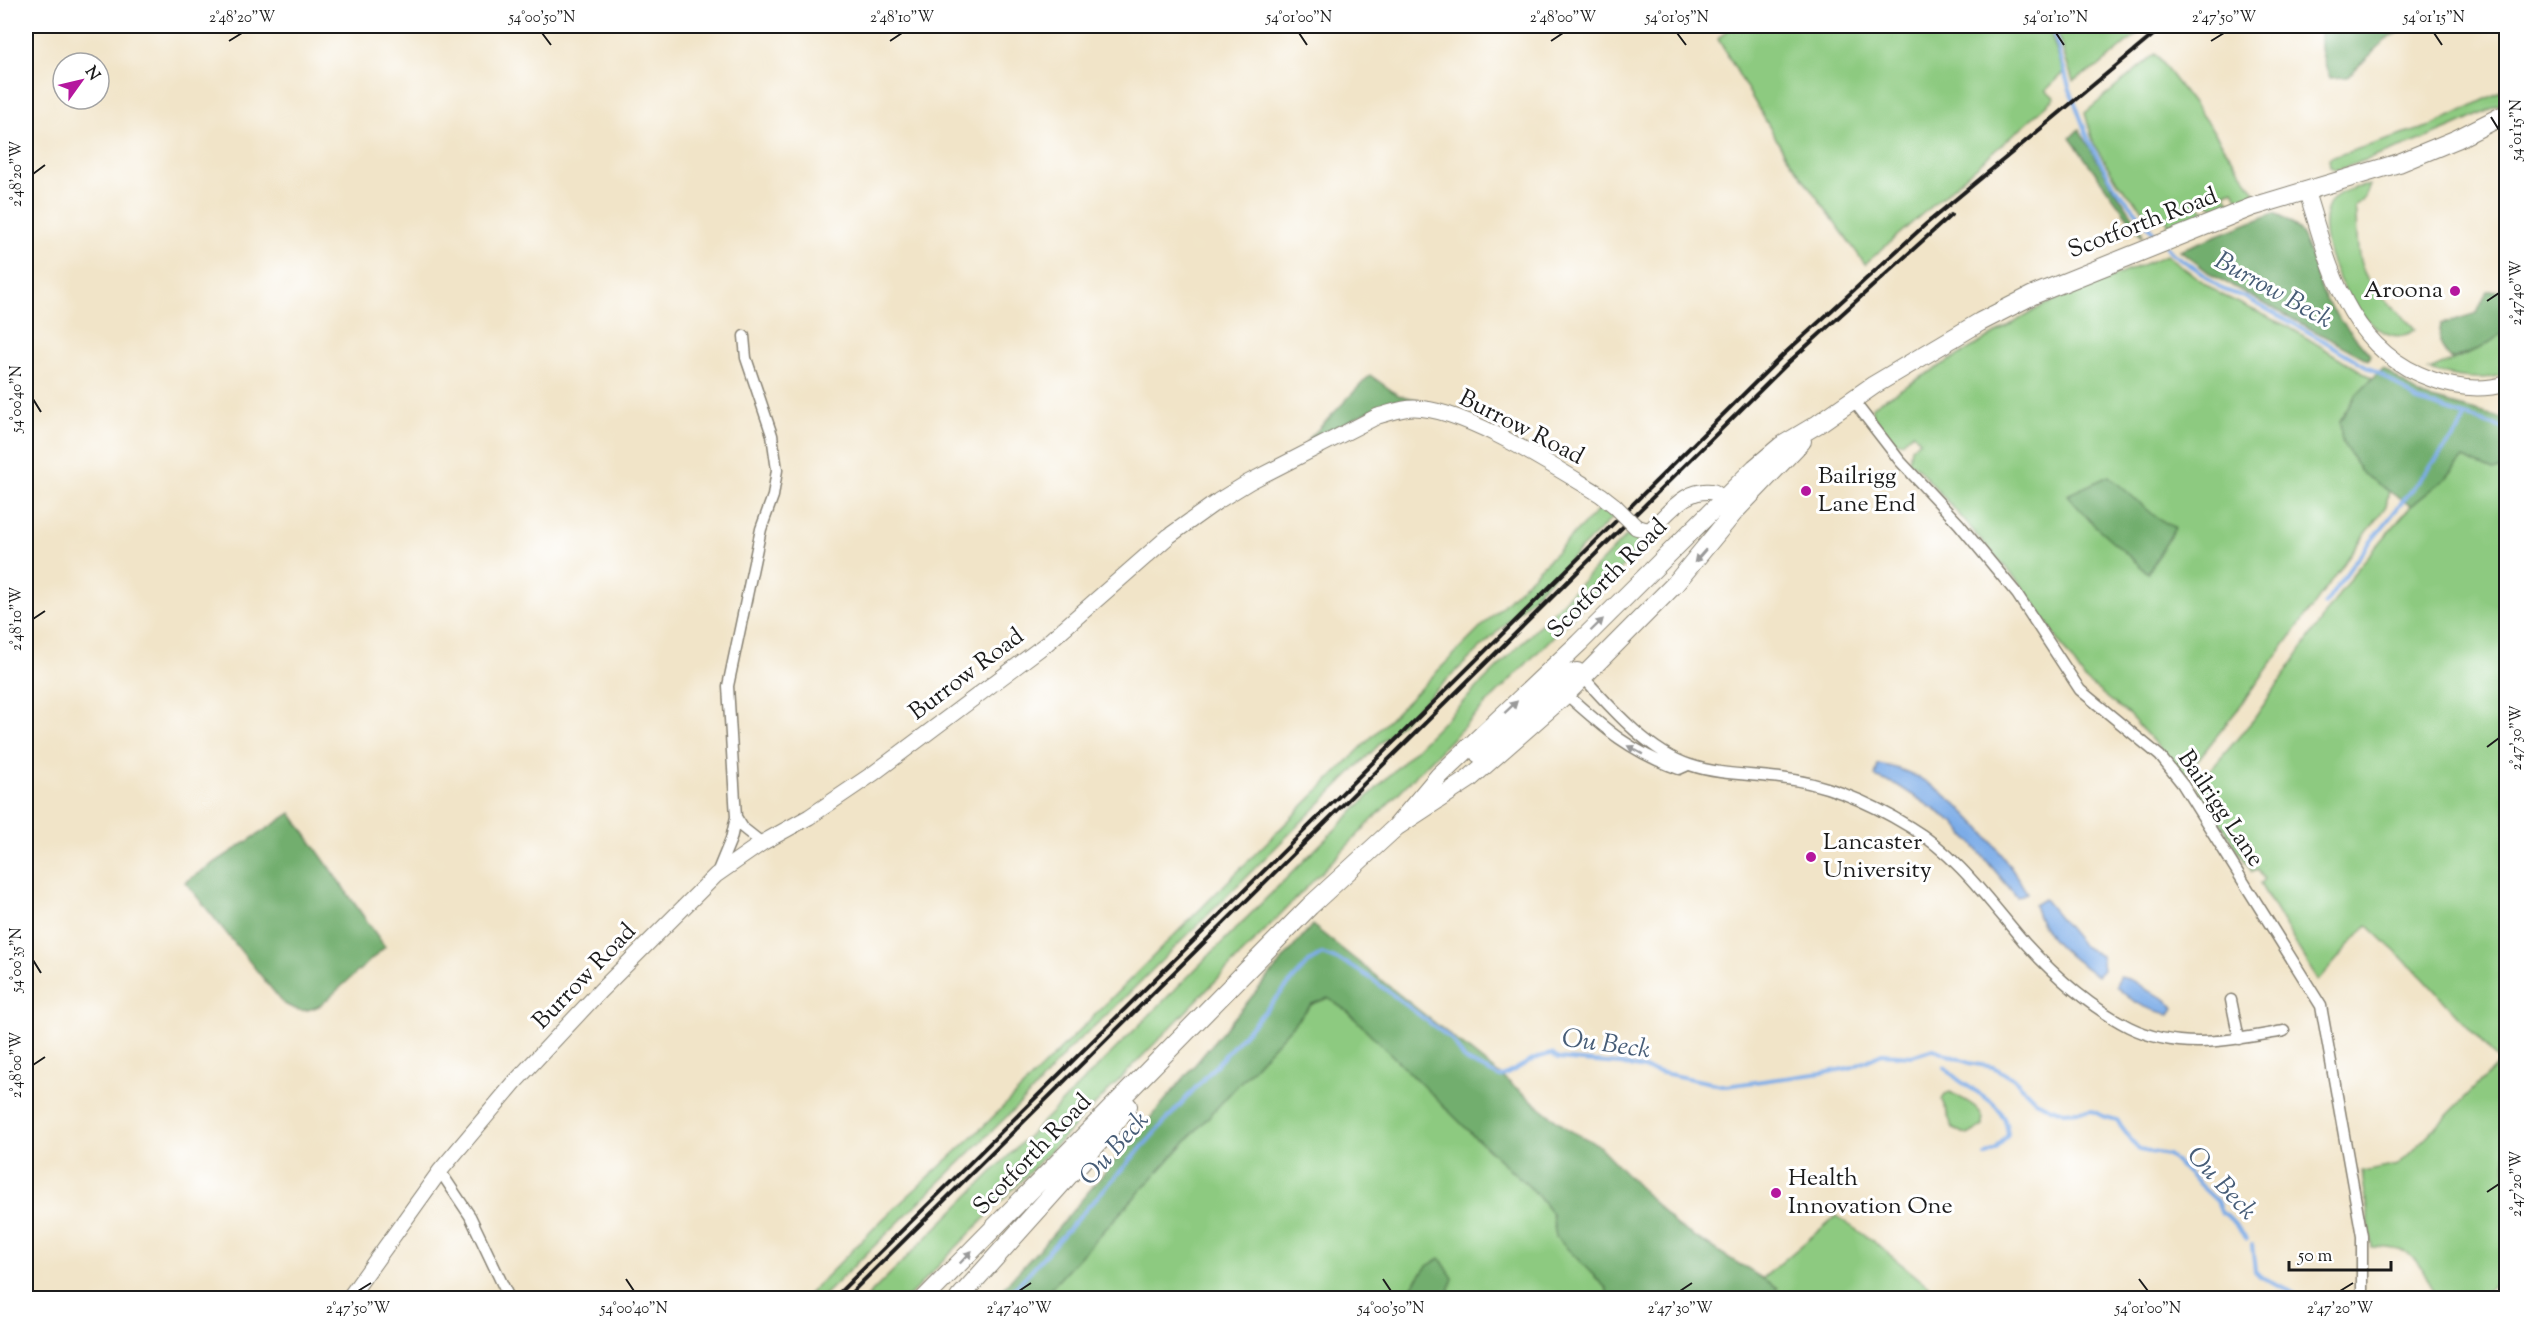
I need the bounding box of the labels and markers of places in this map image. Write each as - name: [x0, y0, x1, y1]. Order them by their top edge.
- place label: Aroona: [2363, 274, 2443, 308]
- marker: Aroona: [2448, 284, 2462, 298]
- place label: Bailrigg Lane End: [1818, 460, 1916, 522]
- marker: Bailrigg Lane End: [1799, 484, 1813, 498]
- place label: Lancaster University: [1823, 826, 1932, 888]
- marker: Lancaster University: [1804, 850, 1818, 864]
- place label: Health Innovation One: [1788, 1162, 1953, 1224]
- marker: Health Innovation One: [1769, 1186, 1783, 1200]

